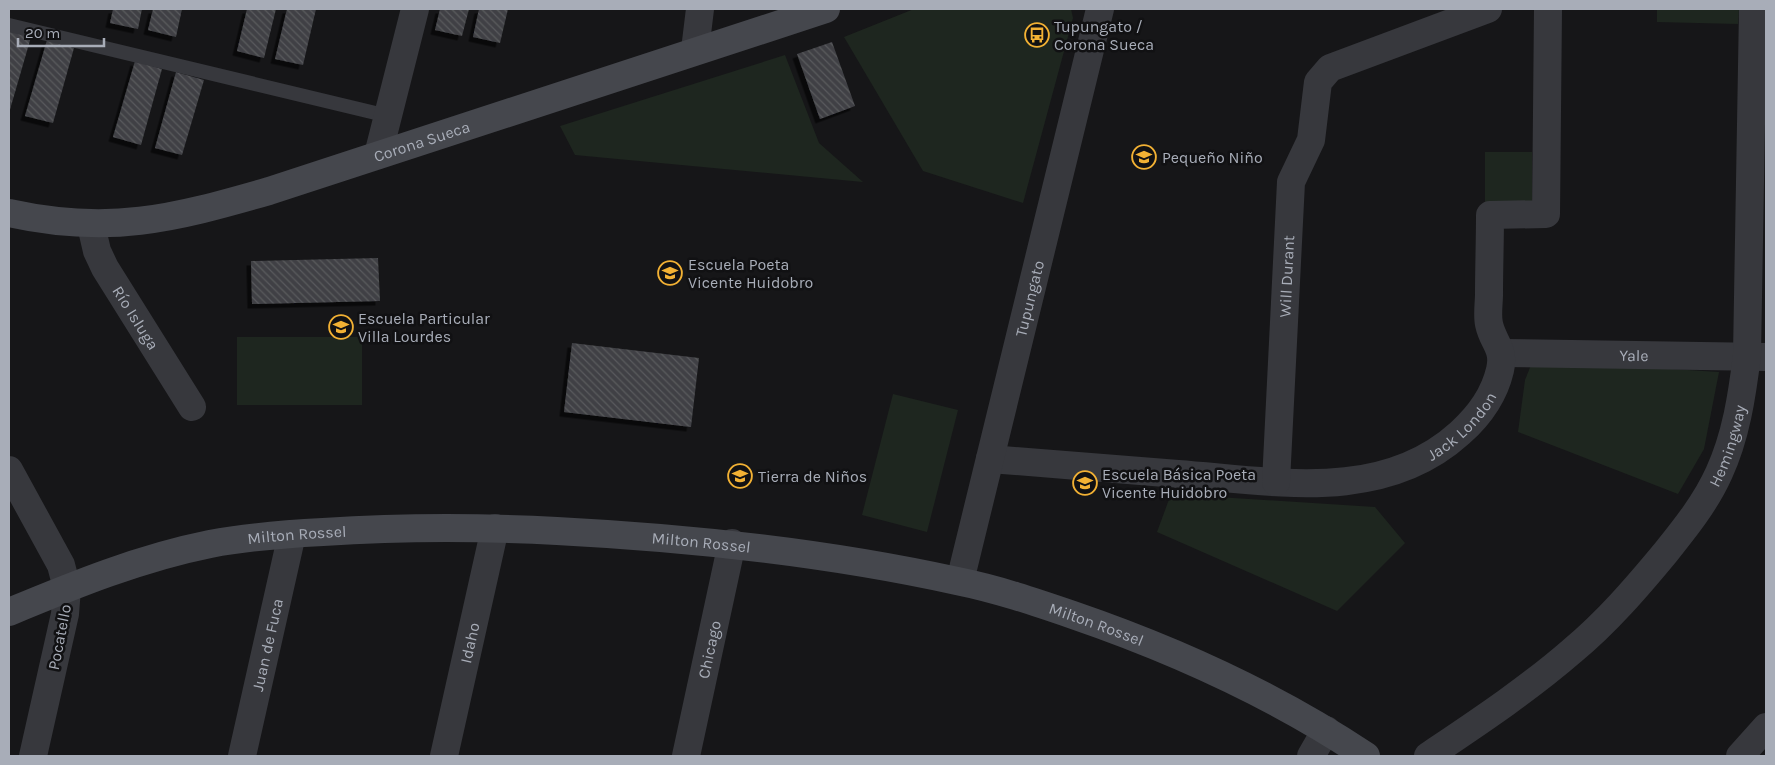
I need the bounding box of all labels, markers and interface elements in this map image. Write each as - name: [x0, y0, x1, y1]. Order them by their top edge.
- scale bar: [18, 15, 104, 47]
- place label: Tupungato / Corona Sueca: [1054, 17, 1154, 54]
- bus stop icon: Tupungato / Corona Sueca: [1024, 22, 1050, 48]
- text: 20 m: [25, 24, 60, 42]
- street label: Corona Sueca: [371, 117, 472, 166]
- school or university icon: Pequeño Niño: [1131, 144, 1157, 170]
- place label: Pequeño Niño: [1162, 148, 1263, 167]
- street label: Will Durant: [1275, 235, 1298, 318]
- place label: Escuela Poeta Vicente Huidobro: [688, 255, 813, 292]
- street label: Tupungato: [1011, 258, 1048, 339]
- school or university icon: Escuela Poeta Vicente Huidobro: [657, 260, 683, 286]
- street label: Río Isluga: [108, 282, 163, 353]
- place label: Escuela Particular Villa Lourdes: [358, 309, 490, 346]
- school or university icon: Escuela Particular Villa Lourdes: [328, 314, 354, 340]
- street label: Yale: [1619, 346, 1649, 365]
- street label: Jack London: [1424, 389, 1500, 465]
- street label: Hemingway: [1705, 403, 1750, 490]
- school or university icon: Tierra de Niños: [727, 463, 753, 489]
- place label: Escuela Básica Poeta Vicente Huidobro: [1102, 465, 1256, 502]
- place label: Tierra de Niños: [758, 467, 867, 486]
- school or university icon: Escuela Básica Poeta Vicente Huidobro: [1072, 470, 1098, 496]
- street label: Milton Rossel: [246, 522, 347, 548]
- street label: Milton Rossel: [651, 528, 752, 557]
- street label: Juan de Fuca: [248, 597, 287, 693]
- street label: Milton Rossel: [1047, 599, 1146, 650]
- street label: Pocatello: [44, 603, 75, 672]
- street label: Chicago: [694, 619, 725, 680]
- street label: Idaho: [456, 621, 484, 665]

